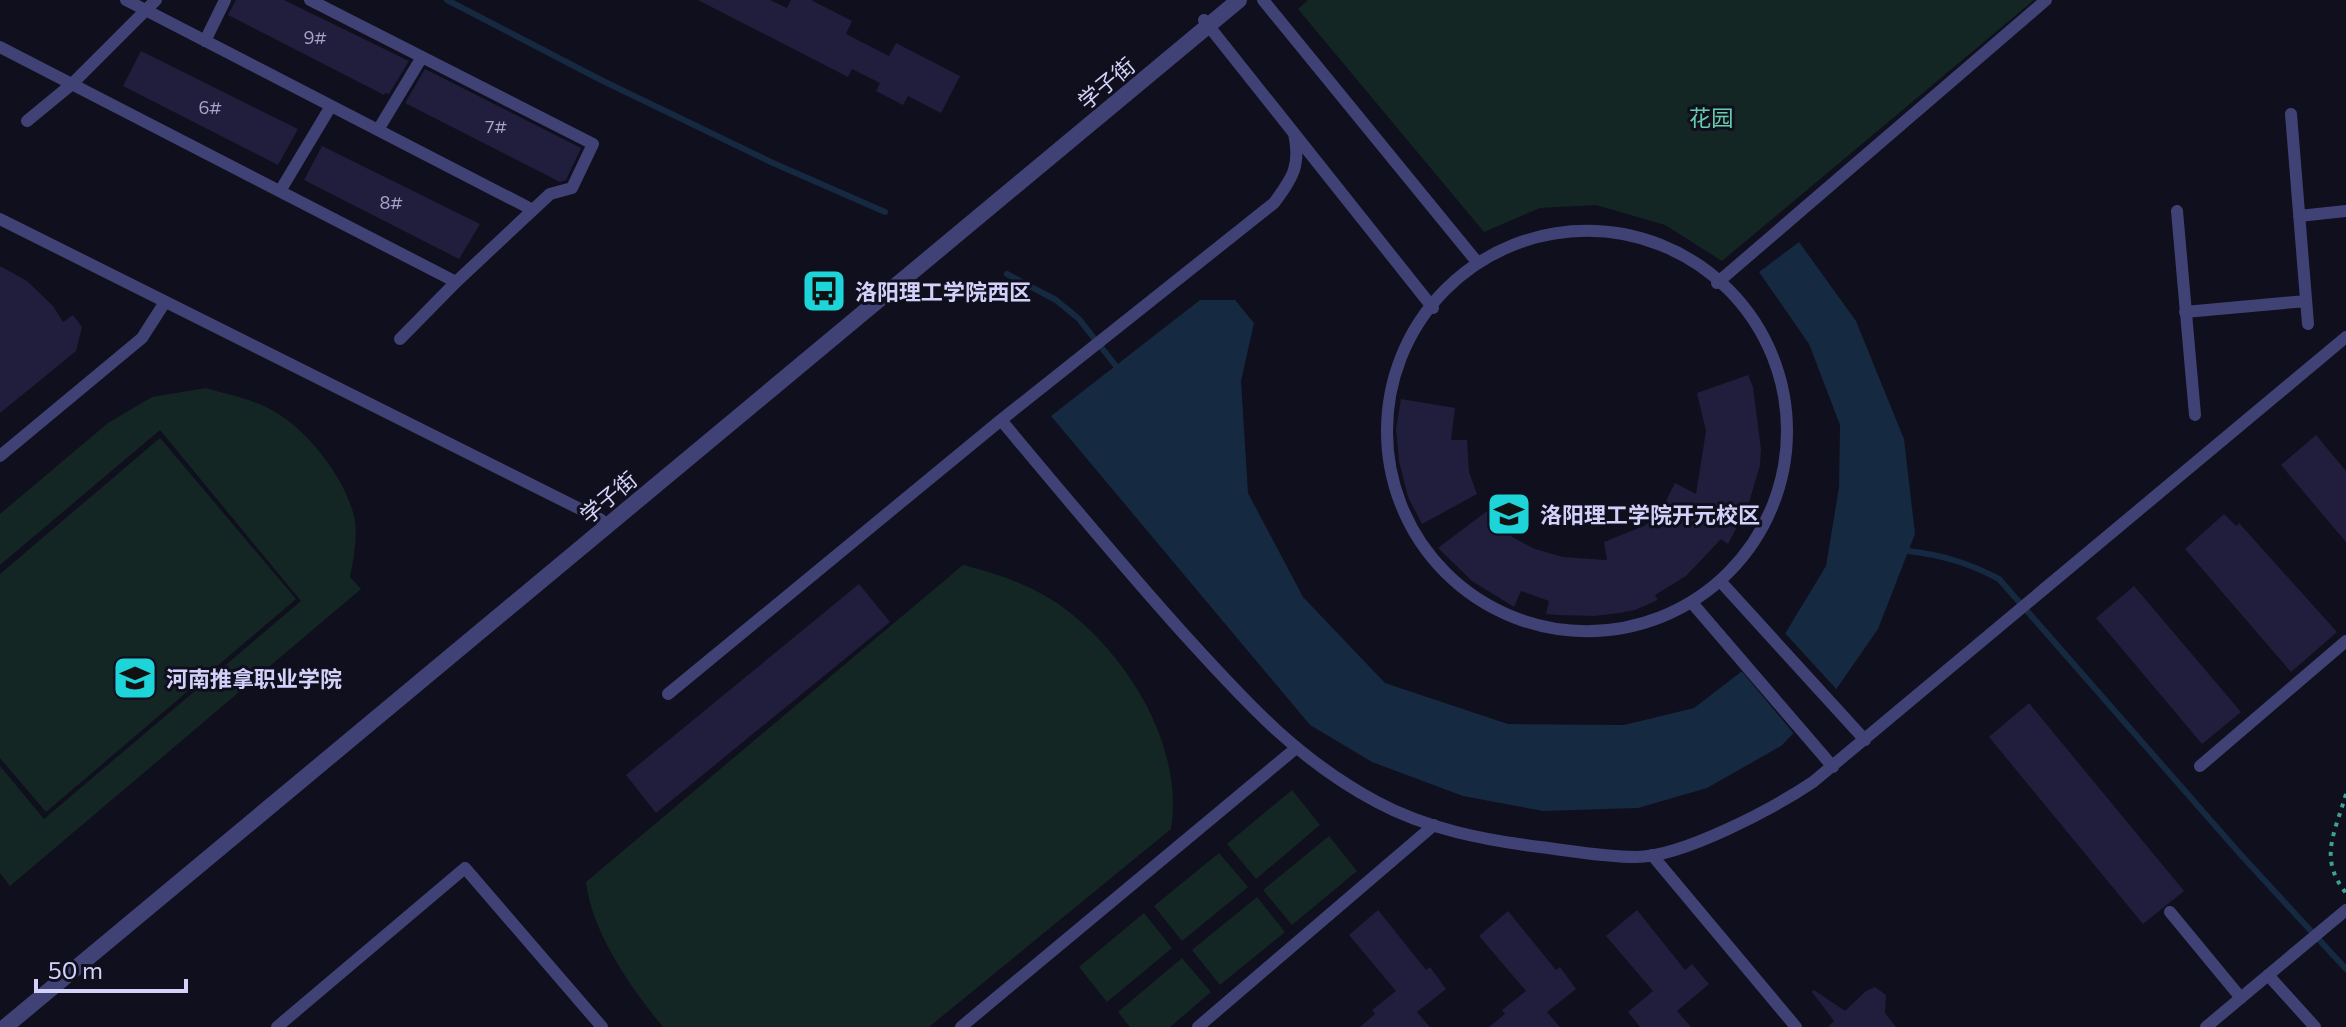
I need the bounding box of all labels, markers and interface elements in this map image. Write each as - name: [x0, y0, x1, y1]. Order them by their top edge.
- house number: 9#: [303, 26, 327, 48]
- street label: 学子街: [1072, 51, 1140, 115]
- house number: 6#: [198, 96, 222, 118]
- park label: 花园: [1689, 104, 1733, 131]
- house number: 7#: [485, 115, 507, 137]
- house number: 8#: [379, 191, 403, 213]
- bus stop icon: 洛阳理工学院西区: [800, 267, 848, 315]
- place label: 洛阳理工学院西区: [855, 278, 1031, 305]
- street label: 学子街: [574, 465, 642, 529]
- school or university icon: 洛阳理工学院开元校区: [1485, 490, 1533, 538]
- place label: 洛阳理工学院开元校区: [1540, 501, 1760, 528]
- school or university icon: 河南推拿职业学院: [111, 654, 159, 702]
- place label: 河南推拿职业学院: [166, 665, 342, 692]
- scale bar: [36, 943, 186, 993]
- text: 50 m: [48, 955, 103, 984]

